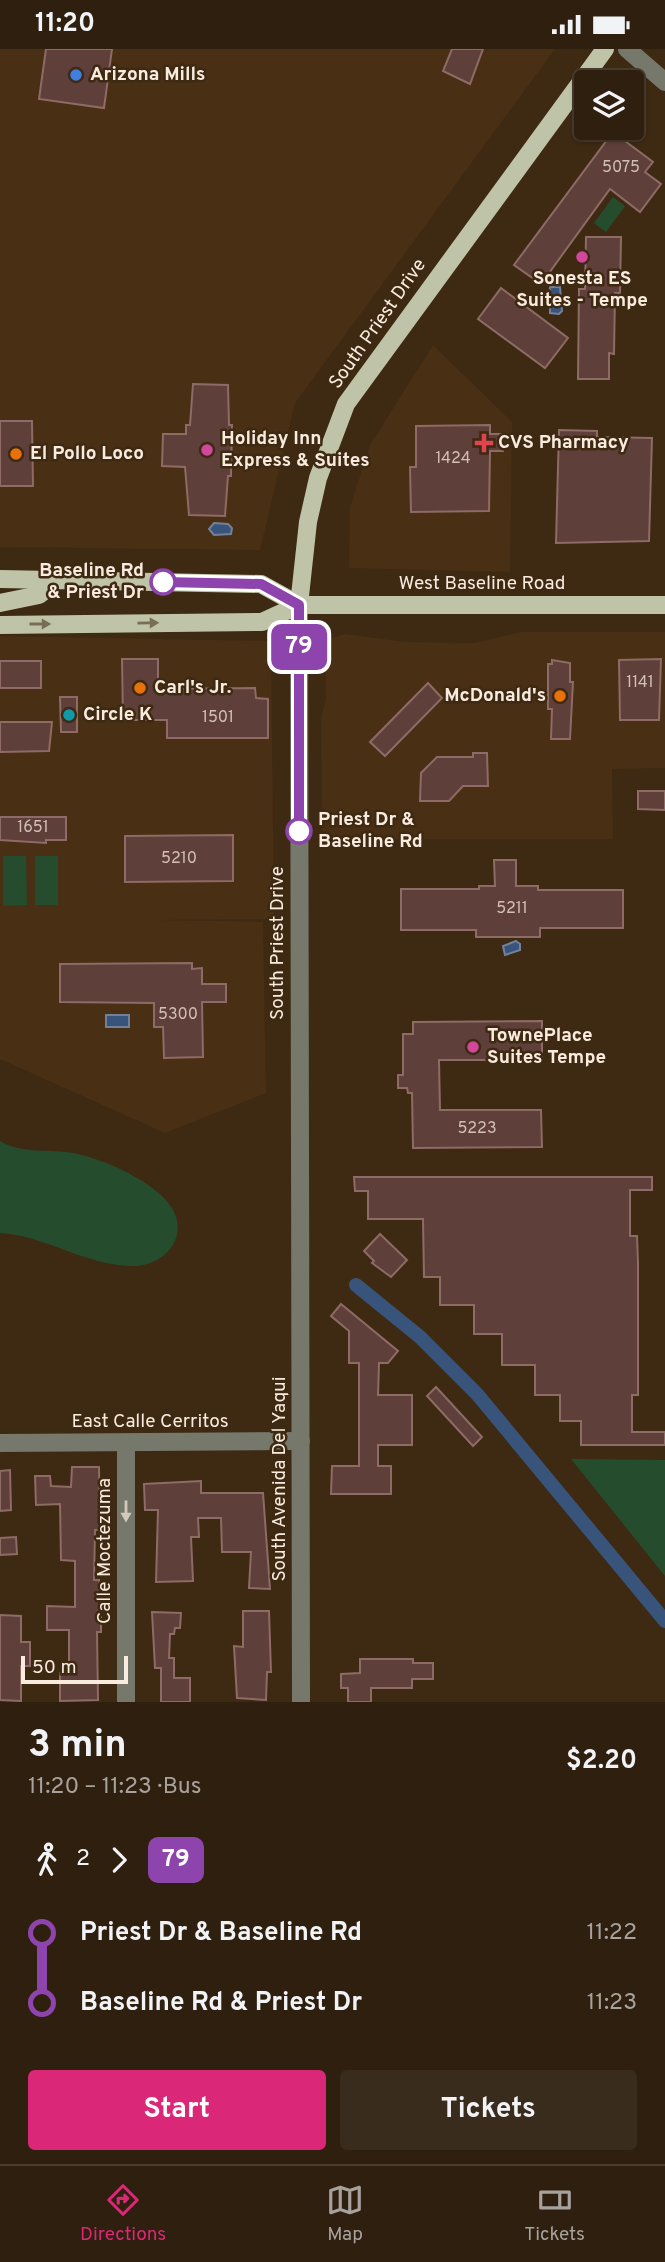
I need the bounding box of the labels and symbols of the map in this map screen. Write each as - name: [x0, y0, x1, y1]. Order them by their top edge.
- place label: Arizona Mills: [90, 63, 205, 87]
- marker: Arizona Mills: [68, 67, 84, 83]
- house number: 5075: [602, 158, 640, 178]
- marker: Sonesta ES Suites - Tempe: [574, 249, 590, 265]
- street label: South Priest Drive: [324, 254, 432, 394]
- place label: Sonesta ES Suites - Tempe: [516, 267, 648, 313]
- place label: Holiday Inn Express & Suites: [221, 427, 370, 473]
- place label: CVS Pharmacy: [498, 431, 629, 455]
- marker: CVS Pharmacy: [476, 435, 492, 451]
- place label: El Pollo Loco: [30, 442, 144, 466]
- marker: Holiday Inn Express & Suites: [199, 442, 215, 458]
- marker: El Pollo Loco: [8, 446, 24, 462]
- house number: 1424: [435, 449, 471, 469]
- place label: Baseline Rd & Priest Dr: [39, 559, 144, 605]
- marker: Baseline Rd & Priest Dr: [150, 569, 176, 595]
- street label: West Baseline Road: [398, 572, 566, 596]
- one-way arrow: [137, 617, 159, 629]
- one-way arrow: [29, 618, 51, 630]
- line badge: 79: [268, 624, 330, 670]
- house number: 1141: [626, 673, 654, 693]
- place label: Carl's Jr.: [154, 676, 232, 700]
- marker: Carl's Jr.: [132, 680, 148, 696]
- place label: McDonald's: [444, 684, 546, 708]
- marker: McDonald's: [552, 688, 568, 704]
- place label: Circle K: [83, 703, 153, 727]
- marker: Circle K: [61, 707, 77, 723]
- house number: 1501: [202, 708, 234, 728]
- place label: Priest Dr & Baseline Rd: [318, 808, 423, 854]
- house number: 1651: [17, 818, 49, 838]
- marker: Priest Dr & Baseline Rd: [286, 818, 312, 844]
- house number: 5210: [161, 849, 197, 869]
- street label: South Priest Drive: [266, 866, 290, 1020]
- house number: 5211: [496, 899, 528, 919]
- house number: 5300: [158, 1005, 198, 1025]
- place label: TownePlace Suites Tempe: [487, 1024, 606, 1070]
- marker: TownePlace Suites Tempe: [465, 1039, 481, 1055]
- house number: 5223: [457, 1119, 497, 1139]
- street label: South Avenida Del Yaqui: [268, 1376, 292, 1582]
- street label: East Calle Cerritos: [71, 1410, 229, 1434]
- street label: Calle Moctezuma: [93, 1478, 117, 1624]
- one-way arrow: [120, 1500, 132, 1522]
- scale bar: [21, 1653, 128, 1685]

